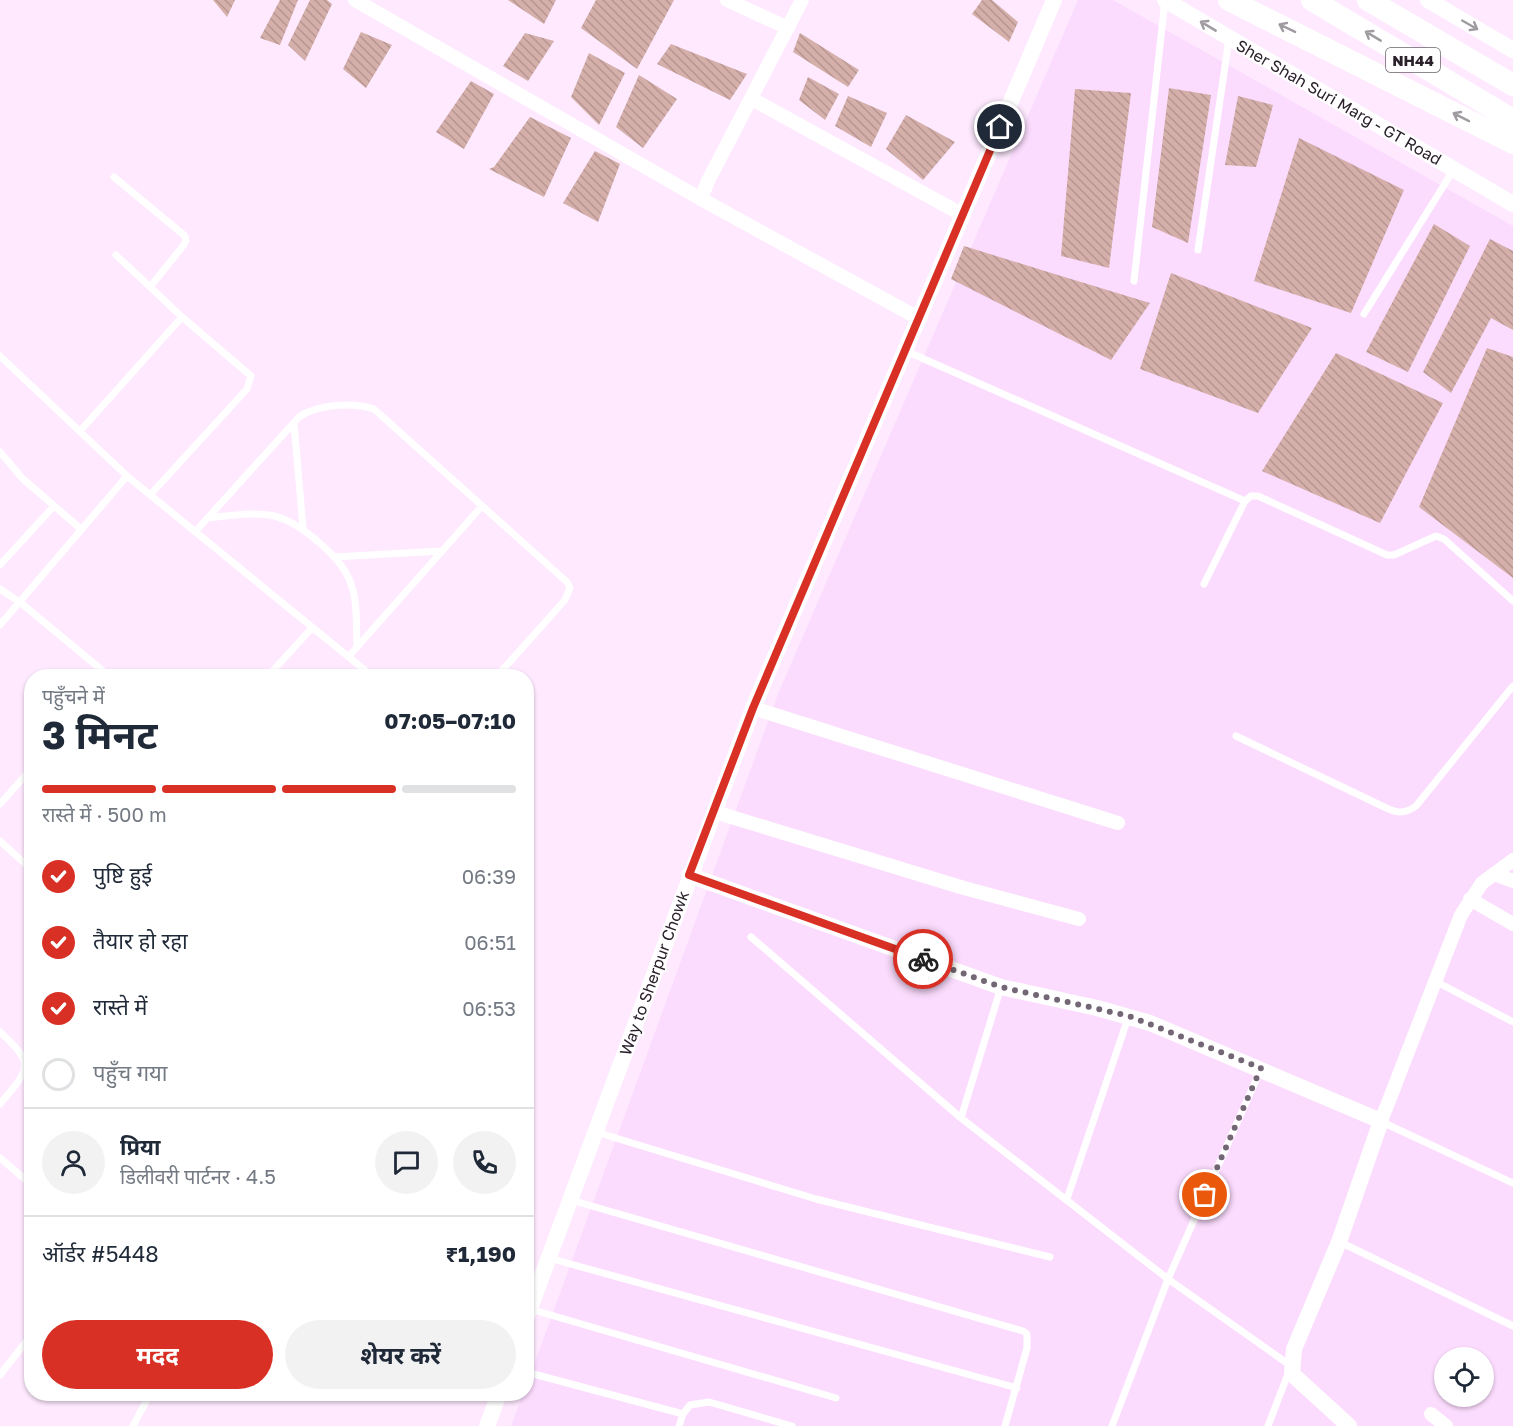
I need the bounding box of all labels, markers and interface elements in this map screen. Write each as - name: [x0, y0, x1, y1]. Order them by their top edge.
- one-way arrow: [1461, 19, 1478, 31]
- one-way arrow: [1200, 20, 1217, 32]
- one-way arrow: [1278, 22, 1296, 34]
- one-way arrow: [1365, 30, 1382, 42]
- street label: Sher Shah Suri Marg - GT Road: [1233, 35, 1445, 169]
- road number: NH44: [1386, 48, 1440, 72]
- pin: [974, 101, 1025, 152]
- icon: home: [983, 110, 1016, 143]
- one-way arrow: [1452, 110, 1470, 122]
- text: पहुँचने में: [42, 684, 105, 708]
- text: 07:05–07:10: [384, 707, 516, 734]
- text: 3 मिनट: [42, 711, 157, 758]
- text: रास्ते में · 500 m: [42, 802, 167, 826]
- icon: check: [42, 860, 75, 893]
- text: पुष्टि हुई: [93, 861, 152, 888]
- text: 06:39: [462, 864, 516, 888]
- street label: Way to Sherpur Chowk: [615, 888, 693, 1058]
- icon: check: [42, 926, 75, 959]
- text: तैयार हो रहा: [93, 927, 188, 954]
- courier: [893, 929, 953, 989]
- text: 06:51: [464, 930, 516, 954]
- icon: bike: [907, 943, 940, 976]
- icon: check: [42, 992, 75, 1025]
- text: रास्ते में: [93, 993, 147, 1020]
- text: 06:53: [462, 996, 516, 1020]
- text: पहुँच गया: [93, 1059, 168, 1086]
- button: person: [42, 1131, 105, 1194]
- button: chat: [375, 1131, 438, 1194]
- button: phone: [453, 1131, 516, 1194]
- text: प्रिया: [120, 1133, 160, 1160]
- text: डिलीवरी पार्टनर · 4.5: [120, 1164, 276, 1188]
- pin: [1179, 1169, 1230, 1220]
- icon: bag: [1188, 1178, 1221, 1211]
- text: ऑर्डर #5448: [42, 1240, 159, 1267]
- text: ₹1,190: [445, 1240, 516, 1267]
- button: मदद: [42, 1320, 273, 1389]
- button: शेयर करें: [285, 1320, 516, 1389]
- map controls: [1434, 1347, 1494, 1407]
- button: locate: [1434, 1347, 1494, 1407]

